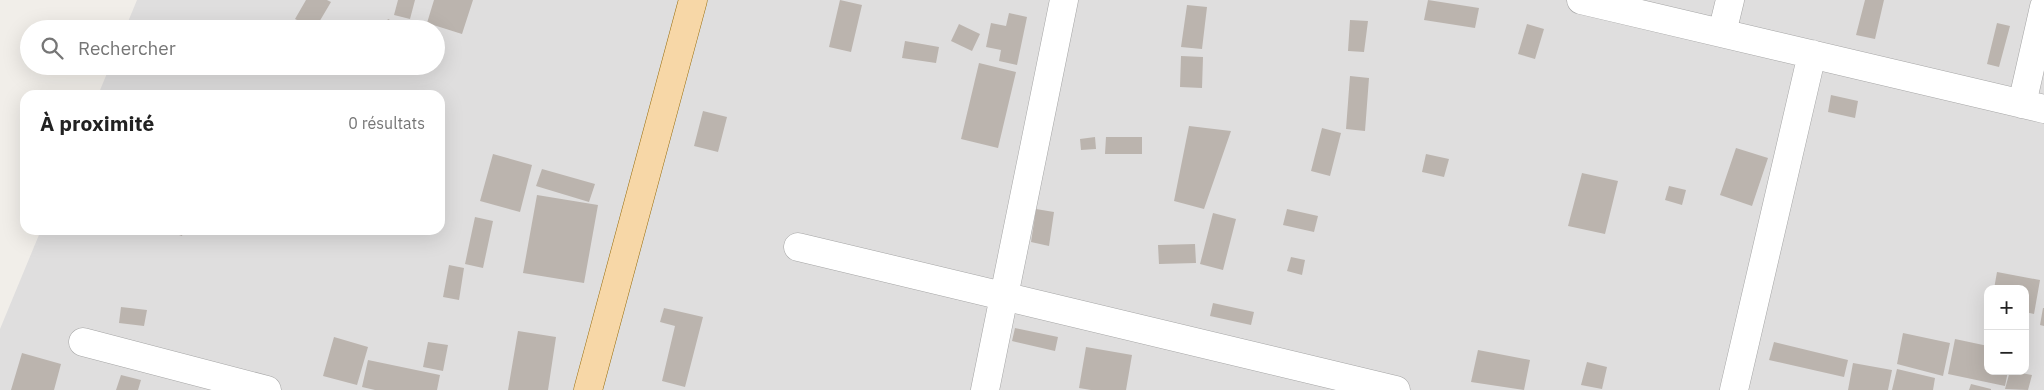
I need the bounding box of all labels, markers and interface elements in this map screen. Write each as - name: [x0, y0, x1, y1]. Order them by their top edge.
- search box: [20, 20, 445, 75]
- icon: search: [38, 34, 66, 62]
- text: Rechercher: [78, 36, 176, 60]
- text: À proximité: [40, 109, 154, 137]
- text: 0 résultats: [348, 113, 425, 133]
- map controls: [1984, 285, 2029, 375]
- button: +: [1984, 285, 2029, 330]
- button: −: [1984, 330, 2029, 375]

